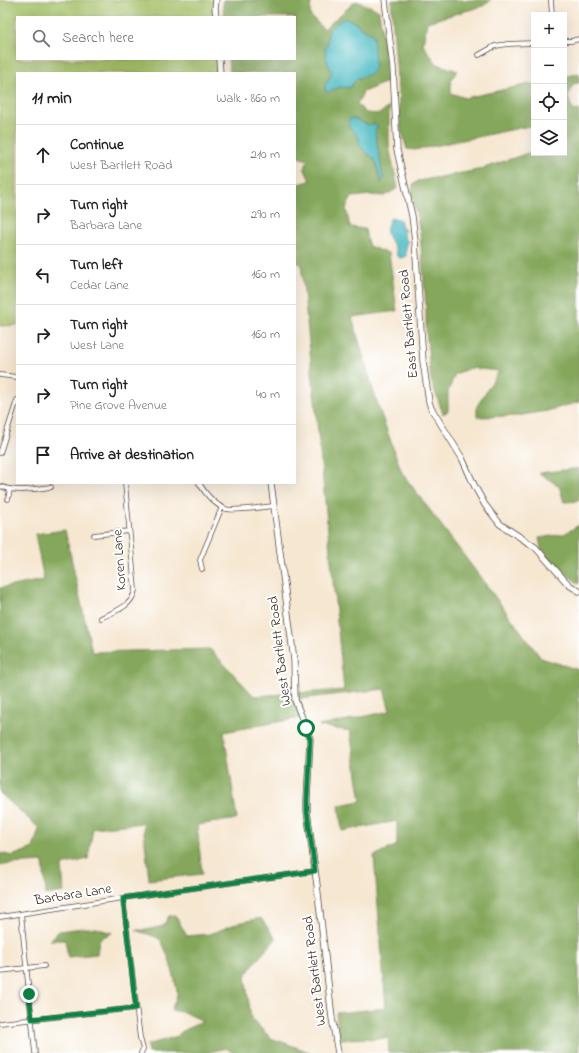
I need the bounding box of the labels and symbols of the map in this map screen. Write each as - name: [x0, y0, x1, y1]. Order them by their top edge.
- street label: East Bartlett Road: [394, 268, 424, 379]
- street label: Koren Lane: [107, 528, 133, 591]
- street label: West Bartlett Road: [263, 595, 297, 707]
- route start: [297, 719, 315, 737]
- street label: Barbara Lane: [32, 878, 114, 912]
- street label: West Bartlett Road: [298, 915, 332, 1027]
- route end: [20, 985, 38, 1003]

